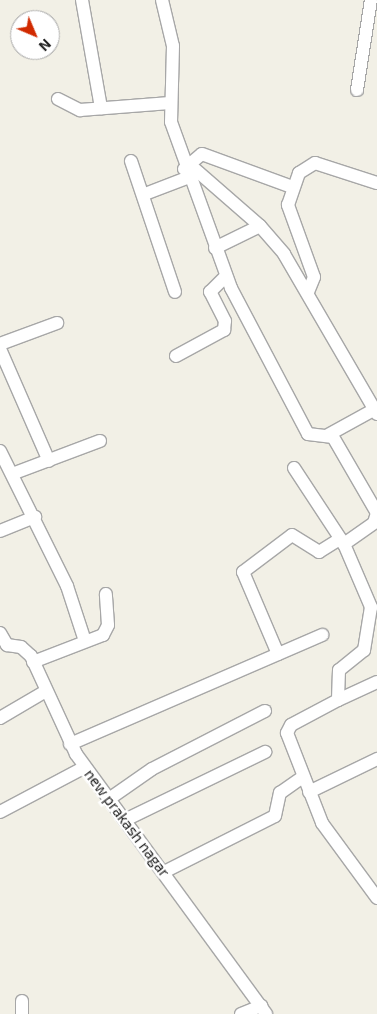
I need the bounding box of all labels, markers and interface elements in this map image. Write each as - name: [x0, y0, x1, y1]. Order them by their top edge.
- north arrow: [10, 10, 60, 60]
- text: N: [36, 36, 55, 55]
- street label: new prakash nagar: [81, 765, 173, 881]

